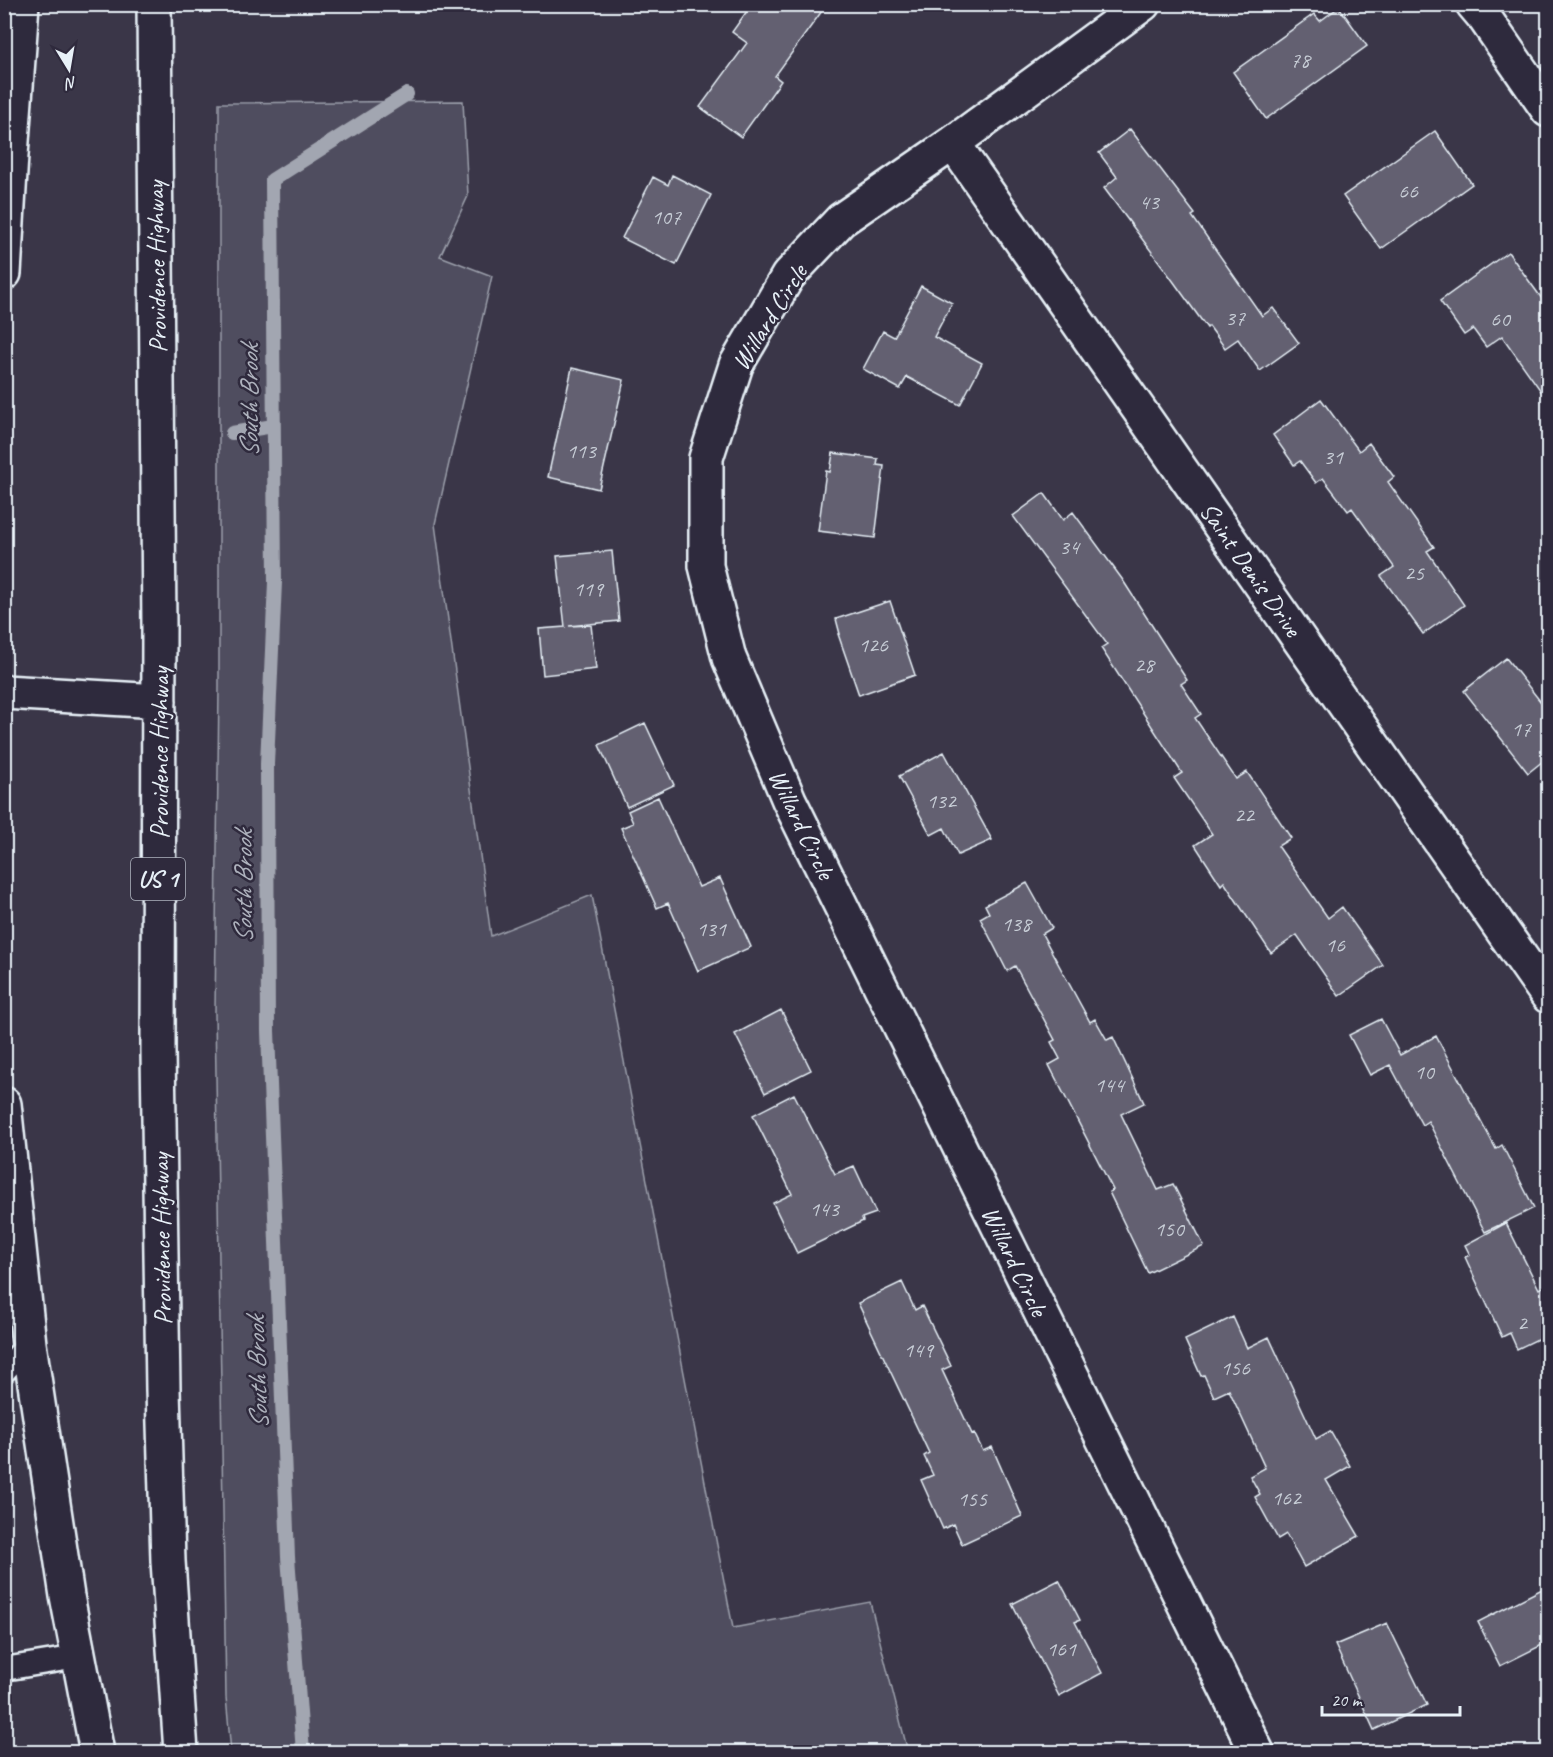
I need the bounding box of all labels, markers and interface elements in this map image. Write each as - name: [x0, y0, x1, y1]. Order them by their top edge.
- north arrow: [39, 39, 99, 99]
- house number: 78: [1290, 46, 1312, 74]
- text: N: [62, 72, 78, 94]
- house number: 66: [1398, 177, 1419, 205]
- street label: Providence Highway: [138, 179, 174, 353]
- house number: 43: [1139, 188, 1161, 216]
- house number: 107: [651, 203, 682, 231]
- street label: Willard Circle: [724, 256, 816, 376]
- house number: 37: [1225, 304, 1246, 332]
- house number: 60: [1490, 305, 1512, 333]
- water label: South Brook: [232, 340, 266, 457]
- house number: 113: [566, 437, 598, 465]
- house number: 31: [1323, 443, 1344, 471]
- street label: Saint Denis Drive: [1192, 496, 1310, 644]
- house number: 34: [1059, 533, 1081, 561]
- house number: 25: [1404, 559, 1425, 587]
- house number: 119: [573, 575, 605, 603]
- house number: 126: [858, 631, 889, 659]
- house number: 28: [1134, 651, 1156, 679]
- street label: Providence Highway: [143, 665, 176, 839]
- house number: 17: [1511, 715, 1532, 743]
- street label: Willard Circle: [761, 764, 843, 887]
- house number: 132: [926, 787, 958, 815]
- house number: 22: [1234, 801, 1256, 829]
- water label: South Brook: [226, 826, 260, 943]
- road number: US 1: [131, 858, 185, 900]
- house number: 138: [1001, 910, 1033, 938]
- house number: 131: [696, 915, 727, 943]
- house number: 16: [1325, 931, 1346, 959]
- house number: 10: [1414, 1058, 1436, 1086]
- house number: 144: [1094, 1071, 1126, 1099]
- street label: Providence Highway: [143, 1151, 179, 1325]
- house number: 143: [809, 1195, 841, 1223]
- street label: Willard Circle: [974, 1201, 1056, 1324]
- house number: 150: [1154, 1215, 1186, 1243]
- house number: 2: [1517, 1309, 1529, 1337]
- water label: South Brook: [238, 1311, 276, 1430]
- house number: 149: [903, 1336, 935, 1364]
- house number: 156: [1220, 1354, 1251, 1382]
- house number: 162: [1271, 1484, 1303, 1512]
- house number: 155: [957, 1485, 988, 1513]
- house number: 161: [1046, 1635, 1077, 1663]
- scale bar: [1322, 1679, 1460, 1717]
- text: 20 m: [1331, 1689, 1364, 1711]

